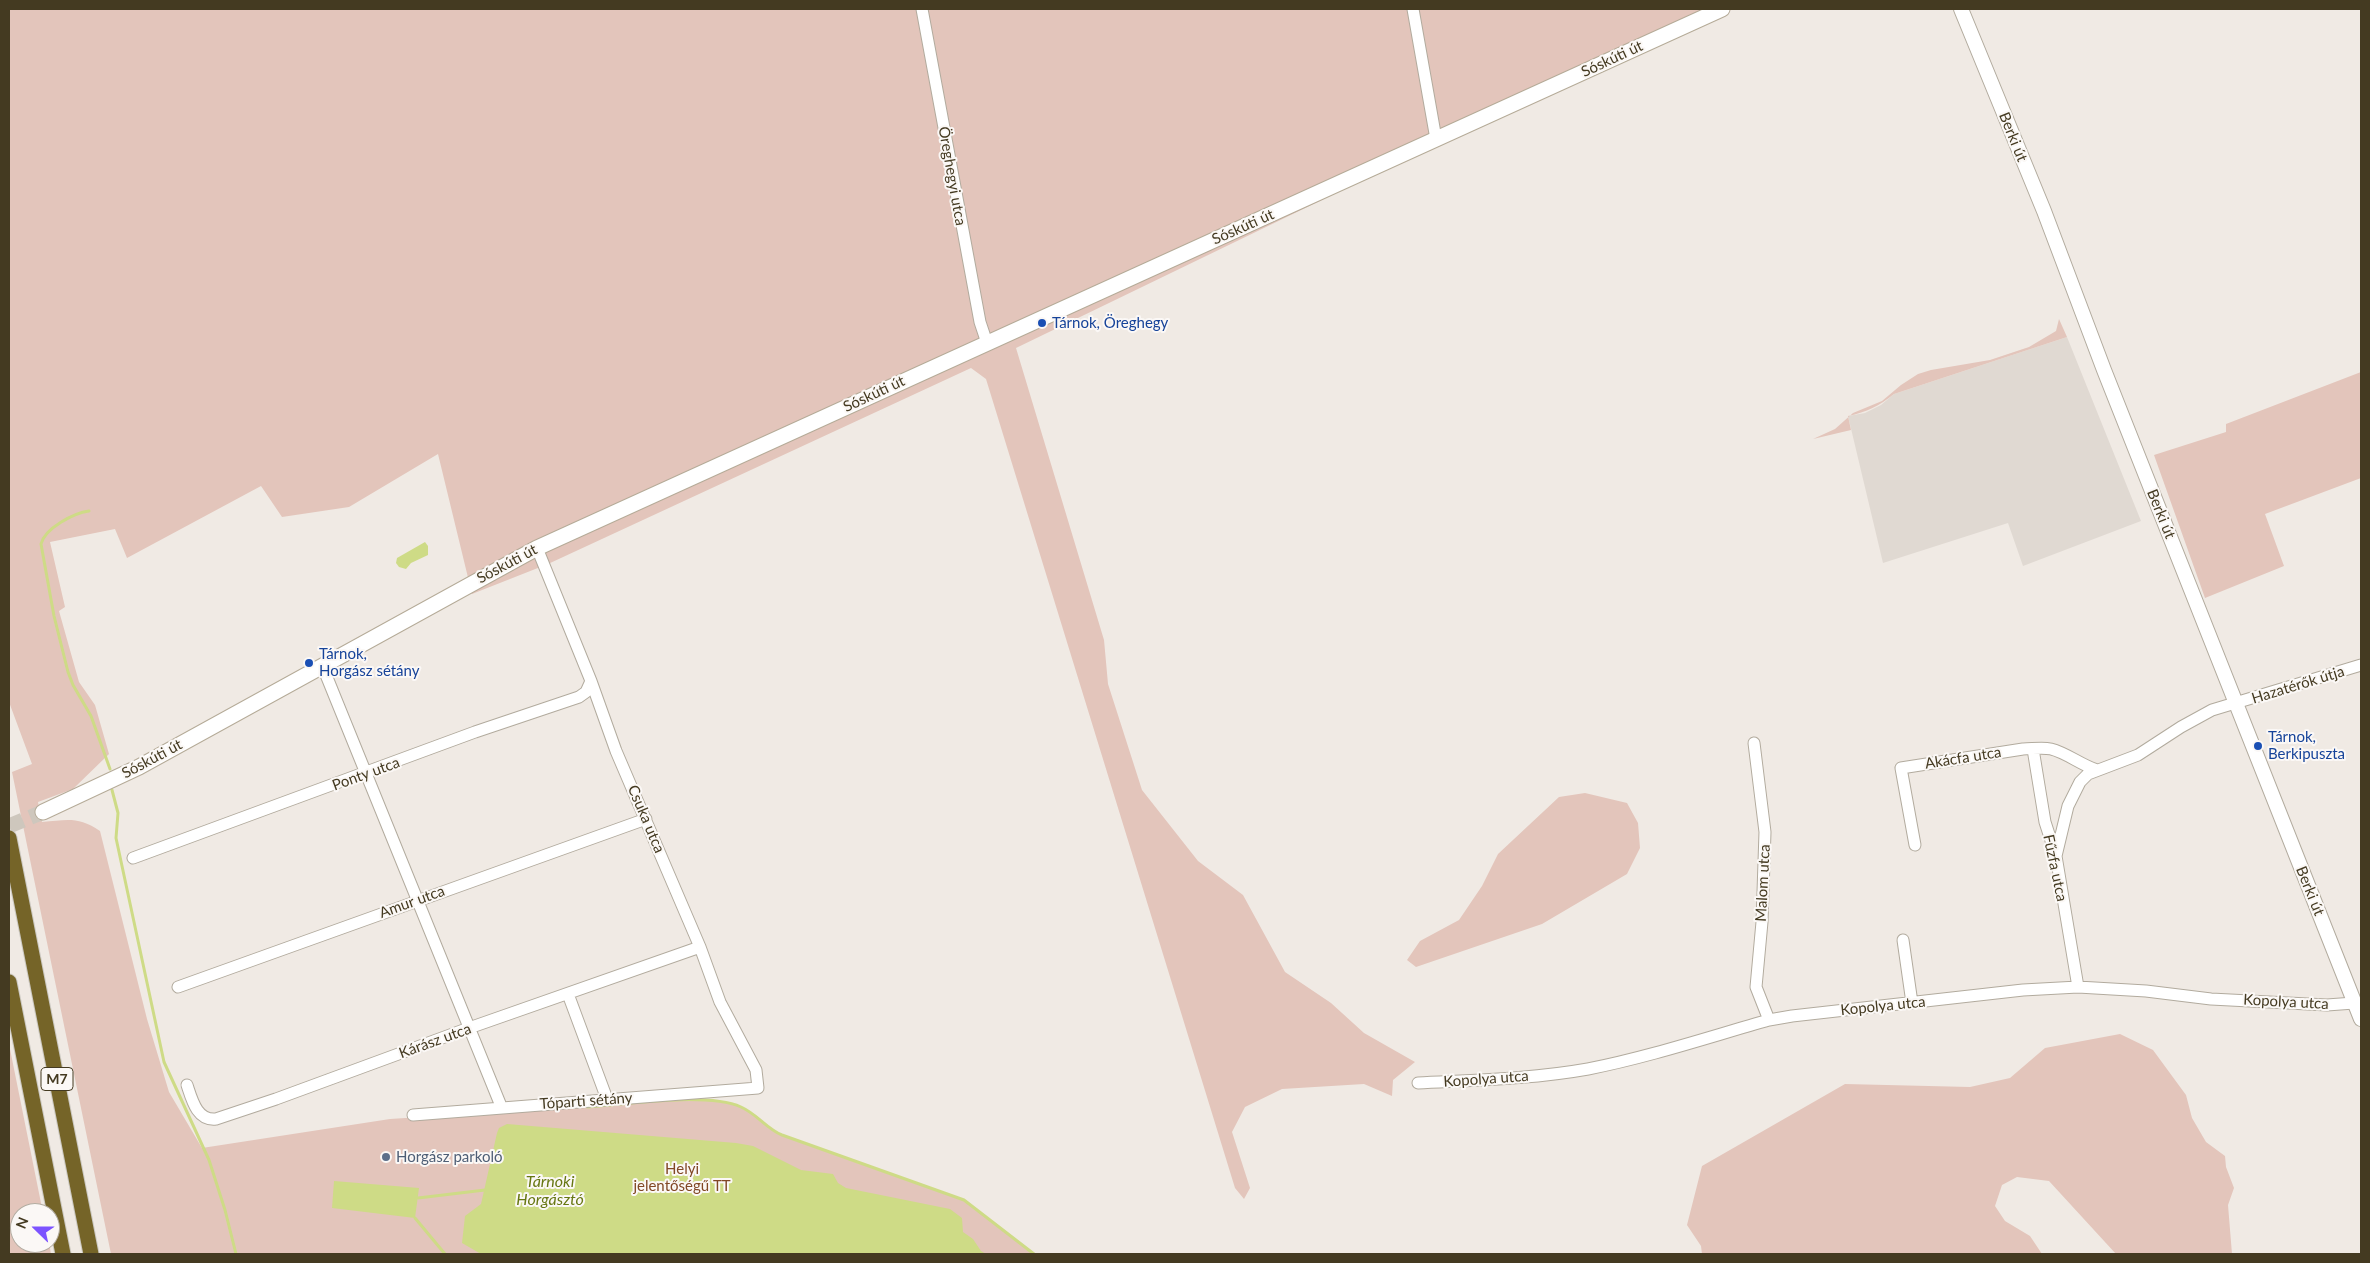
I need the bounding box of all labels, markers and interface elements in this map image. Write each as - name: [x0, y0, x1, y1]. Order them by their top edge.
- street label: Sóskúti út: [1578, 37, 1646, 81]
- street label: Berki út: [1995, 110, 2031, 164]
- street label: Öreghegyi utca: [934, 125, 970, 227]
- street label: Sóskúti út: [1209, 205, 1277, 249]
- place label: Tárnok, Öreghegy: [1052, 314, 1168, 332]
- marker: Tárnok, Öreghegy: [1036, 317, 1048, 329]
- street label: Sóskúti út: [840, 372, 908, 416]
- street label: Berki út: [2143, 487, 2179, 541]
- street label: Sóskúti út: [474, 541, 540, 587]
- place label: Tárnok, Horgász sétány: [319, 645, 419, 680]
- marker: Tárnok, Horgász sétány: [303, 657, 315, 669]
- street label: Hazatérők útja: [2249, 662, 2347, 708]
- place label: Tárnok, Berkipuszta: [2268, 728, 2345, 763]
- street label: Sóskúti út: [119, 736, 185, 782]
- marker: Tárnok, Berkipuszta: [2252, 740, 2264, 752]
- street label: Akácfa utca: [1923, 743, 2003, 773]
- street label: Ponty utca: [330, 753, 402, 795]
- street label: Csuka utca: [624, 782, 668, 856]
- street label: Fűzfa utca: [2039, 833, 2071, 903]
- street label: Malom utca: [1752, 844, 1774, 922]
- street label: Berki út: [2292, 864, 2328, 918]
- street label: Amur utca: [377, 882, 447, 922]
- street label: Kopolya utca: [2243, 991, 2329, 1013]
- street label: Kopolya utca: [1840, 993, 1926, 1019]
- street label: Kárász utca: [396, 1020, 474, 1062]
- street label: Kopolya utca: [1443, 1067, 1529, 1091]
- road number: M7: [41, 1068, 73, 1090]
- street label: Tóparti sétány: [539, 1089, 633, 1113]
- place label: Horgász parkoló: [396, 1148, 502, 1166]
- marker: Horgász parkoló: [380, 1151, 392, 1163]
- park label: Helyi jelentőségű TT: [633, 1160, 731, 1195]
- water label: Tárnoki Horgásztó: [516, 1172, 584, 1210]
- north arrow: [10, 1203, 60, 1253]
- text: N: [12, 1214, 31, 1231]

